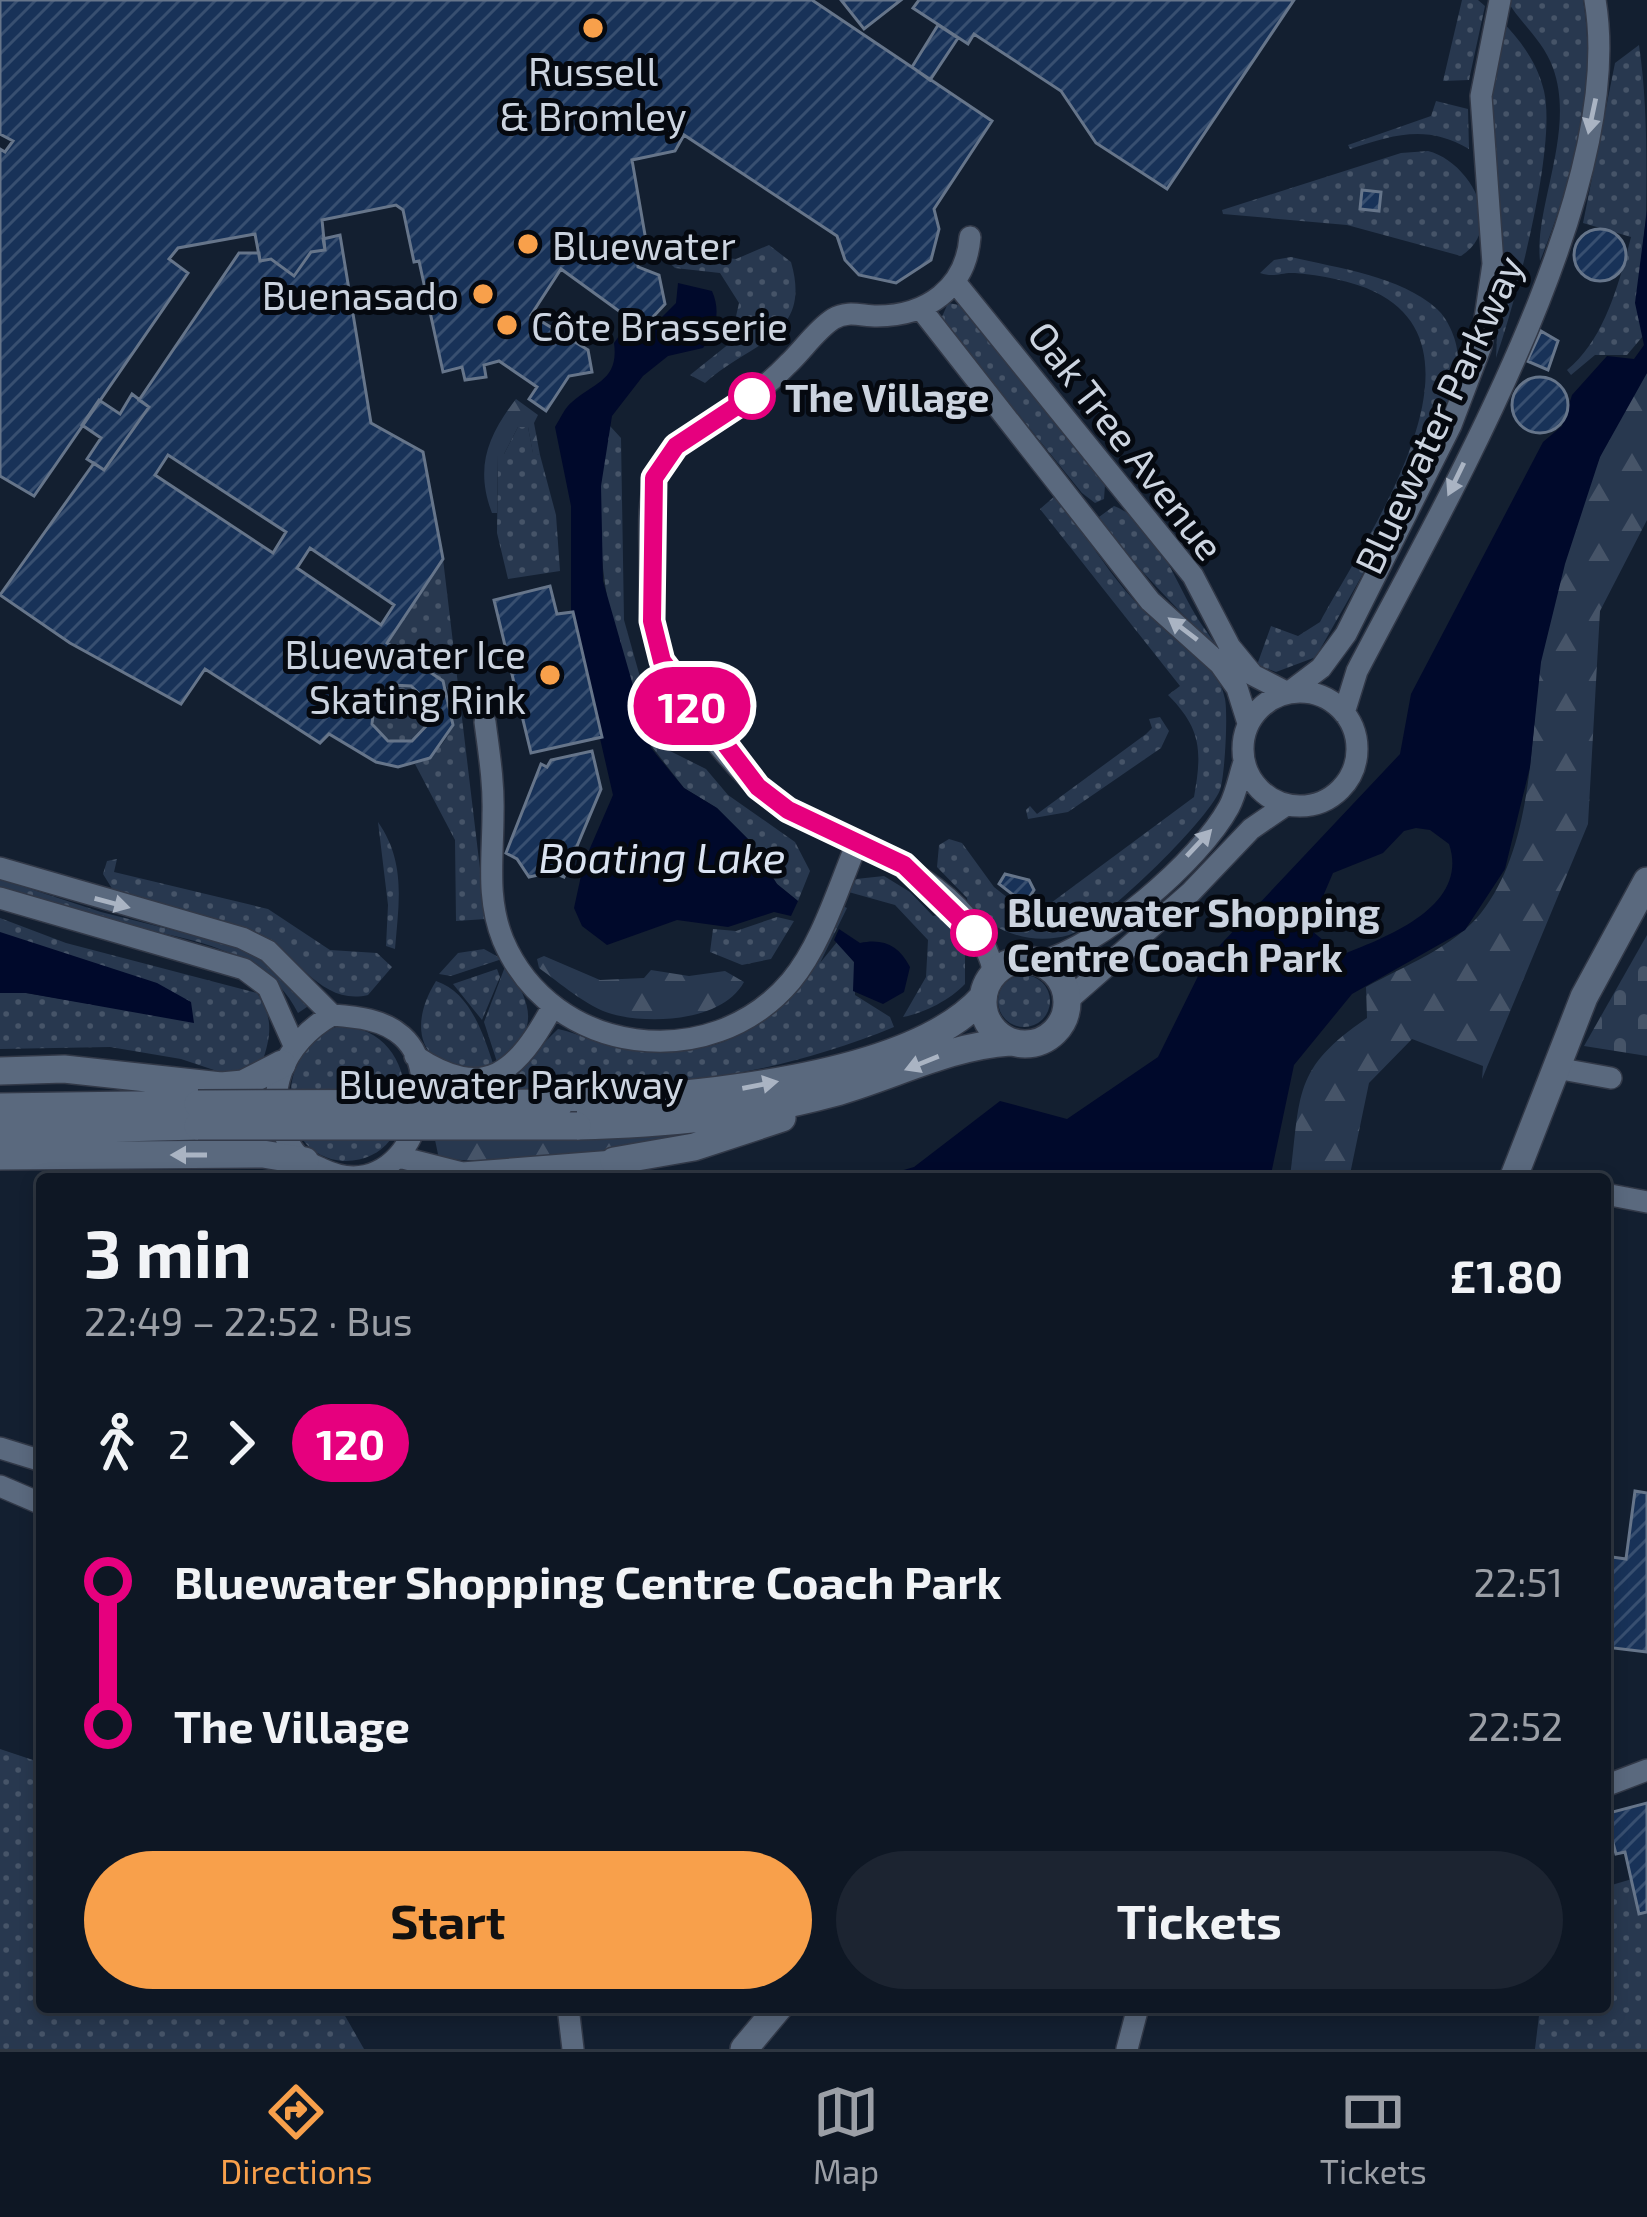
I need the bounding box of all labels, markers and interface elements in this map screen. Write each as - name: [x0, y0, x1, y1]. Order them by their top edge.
- marker: Russell & Bromley: [580, 15, 606, 41]
- place label: Russell & Bromley: [499, 47, 687, 139]
- one-way arrow: [1581, 97, 1600, 135]
- place label: Bluewater: [552, 221, 736, 268]
- marker: Bluewater: [515, 231, 541, 257]
- street label: Bluewater Parkway: [1344, 247, 1532, 581]
- place label: Buenasado: [262, 271, 459, 318]
- marker: Buenasado: [470, 281, 496, 307]
- place label: Côte Brasserie: [531, 302, 788, 349]
- marker: Côte Brasserie: [494, 312, 520, 338]
- street label: Oak Tree Avenue: [1019, 312, 1235, 568]
- place label: The Village: [785, 373, 989, 420]
- marker: The Village: [730, 374, 774, 418]
- one-way arrow: [1446, 462, 1466, 497]
- one-way arrow: [1167, 618, 1199, 642]
- place label: Bluewater Ice Skating Rink: [284, 630, 526, 722]
- marker: Bluewater Ice Skating Rink: [537, 662, 563, 688]
- line badge: 120: [623, 667, 761, 745]
- text: 120: [657, 681, 727, 731]
- one-way arrow: [1185, 829, 1212, 858]
- water label: Boating Lake: [538, 831, 786, 882]
- place label: Bluewater Shopping Centre Coach Park: [1007, 888, 1381, 980]
- one-way arrow: [93, 895, 130, 914]
- marker: Bluewater Shopping Centre Coach Park: [952, 911, 996, 955]
- one-way arrow: [903, 1055, 939, 1074]
- street label: Bluewater Parkway: [338, 1060, 684, 1107]
- one-way arrow: [742, 1075, 780, 1094]
- one-way arrow: [169, 1145, 207, 1165]
- text: 3 min: [84, 1212, 252, 1291]
- text: £1.80: [1450, 1248, 1563, 1302]
- text: 22:49 – 22:52 · Bus: [84, 1297, 413, 1344]
- icon: walk: [84, 1410, 150, 1476]
- icon: forward: [208, 1410, 274, 1476]
- text: 120: [316, 1418, 385, 1468]
- text: 2: [168, 1420, 190, 1467]
- text: Bluewater Shopping Centre Coach Park: [174, 1554, 1002, 1608]
- text: 22:51: [1474, 1558, 1563, 1605]
- text: The Village: [174, 1698, 410, 1752]
- text: 22:52: [1467, 1702, 1563, 1749]
- button: Start: [84, 1851, 812, 1989]
- button: Tickets: [836, 1851, 1563, 1989]
- tab: Directions: [220, 2079, 372, 2191]
- tab: Map: [813, 2079, 879, 2191]
- tab: Tickets: [1320, 2079, 1427, 2191]

